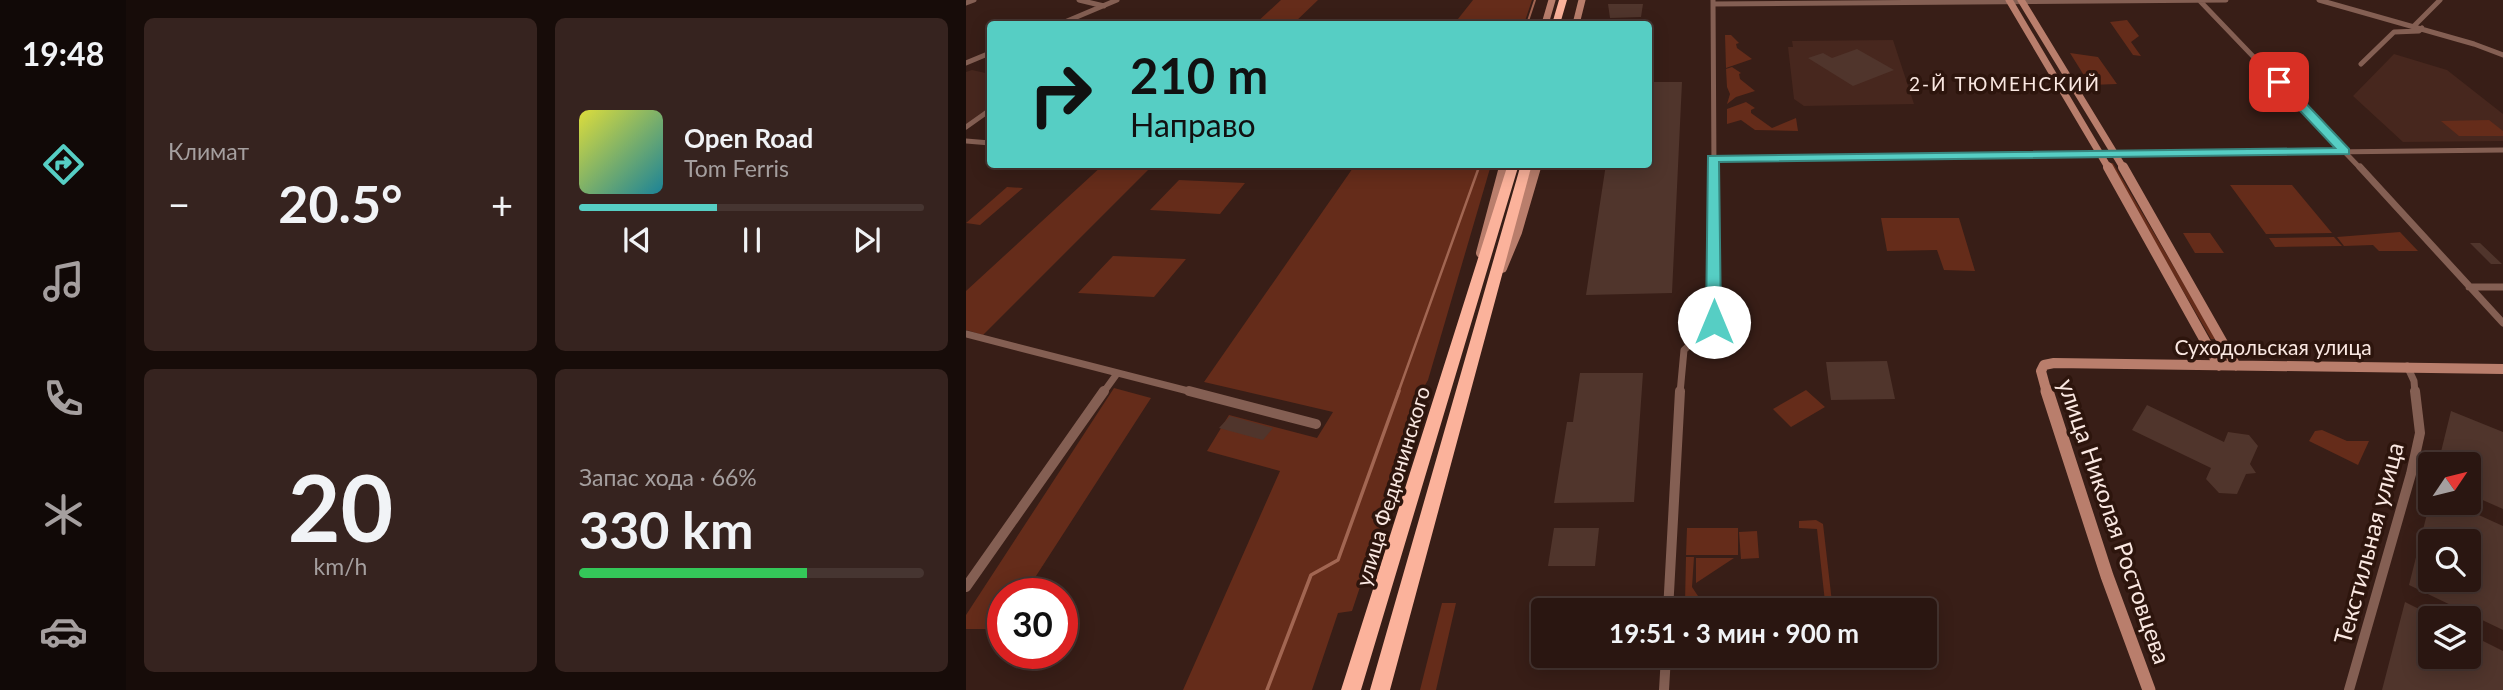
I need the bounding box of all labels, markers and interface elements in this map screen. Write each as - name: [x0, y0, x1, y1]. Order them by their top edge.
- text: 19:48: [22, 34, 104, 73]
- text: 210 m: [1130, 46, 1268, 104]
- icon: right: [1015, 49, 1106, 140]
- pin: [2249, 52, 2309, 112]
- icon: arrive: [2260, 63, 2298, 101]
- district label: 2-Й ТЮМЕНСКИЙ: [1909, 72, 2101, 95]
- text: Направо: [1130, 105, 1256, 144]
- text: Open Road: [684, 122, 813, 154]
- text: Климат: [168, 137, 249, 165]
- icon: directions: [39, 140, 88, 189]
- text: Tom Ferris: [684, 154, 789, 182]
- text: 20.5°: [278, 172, 403, 234]
- text: −: [168, 181, 190, 227]
- text: +: [491, 181, 513, 227]
- icon: previous: [618, 221, 656, 259]
- icon: pause: [733, 221, 771, 259]
- icon: next: [848, 221, 886, 259]
- icon: music: [39, 257, 88, 306]
- position arrow: [1677, 285, 1751, 359]
- street label: Суходольская улица: [2174, 334, 2372, 359]
- icon: phone: [39, 374, 88, 423]
- street label: улица Николая Ростовцева: [2053, 375, 2177, 667]
- street label: улица Федюнинского: [1350, 383, 1434, 589]
- street label: Текстильная улица: [2327, 439, 2409, 647]
- text: 20: [288, 452, 393, 561]
- north arrow: [2418, 452, 2482, 514]
- map controls: [2418, 452, 2481, 669]
- text: Запас хода · 66%: [579, 463, 757, 491]
- icon: climate: [39, 490, 88, 539]
- text: 330 km: [579, 498, 753, 560]
- button: search: [2418, 529, 2481, 592]
- text: km/h: [314, 552, 367, 580]
- speed limit sign: 30: [987, 578, 1078, 669]
- button: layers: [2418, 606, 2481, 669]
- icon: car: [39, 607, 88, 656]
- text: 19:51 · 3 мин · 900 m: [1609, 617, 1859, 649]

